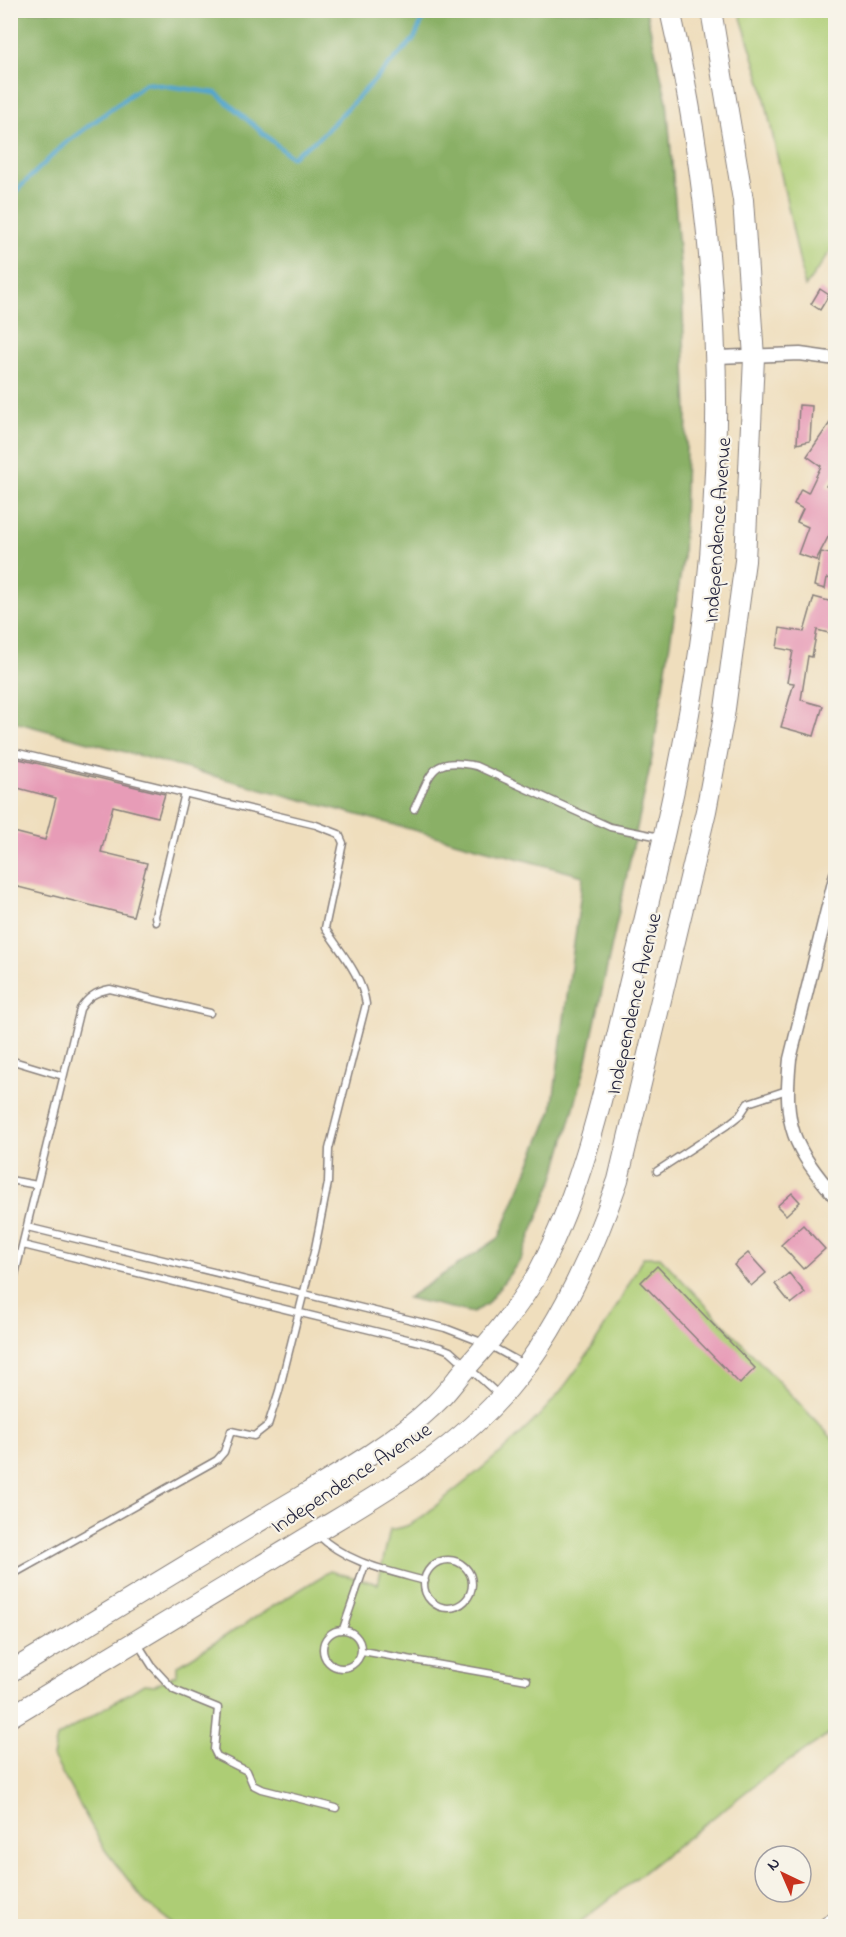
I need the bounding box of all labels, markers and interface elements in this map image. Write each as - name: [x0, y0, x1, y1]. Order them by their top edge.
- street label: Independence Avenue: [698, 436, 740, 624]
- street label: Independence Avenue: [599, 909, 671, 1098]
- street label: Independence Avenue: [266, 1415, 439, 1542]
- north arrow: [753, 1844, 813, 1904]
- text: N: [762, 1852, 786, 1877]

